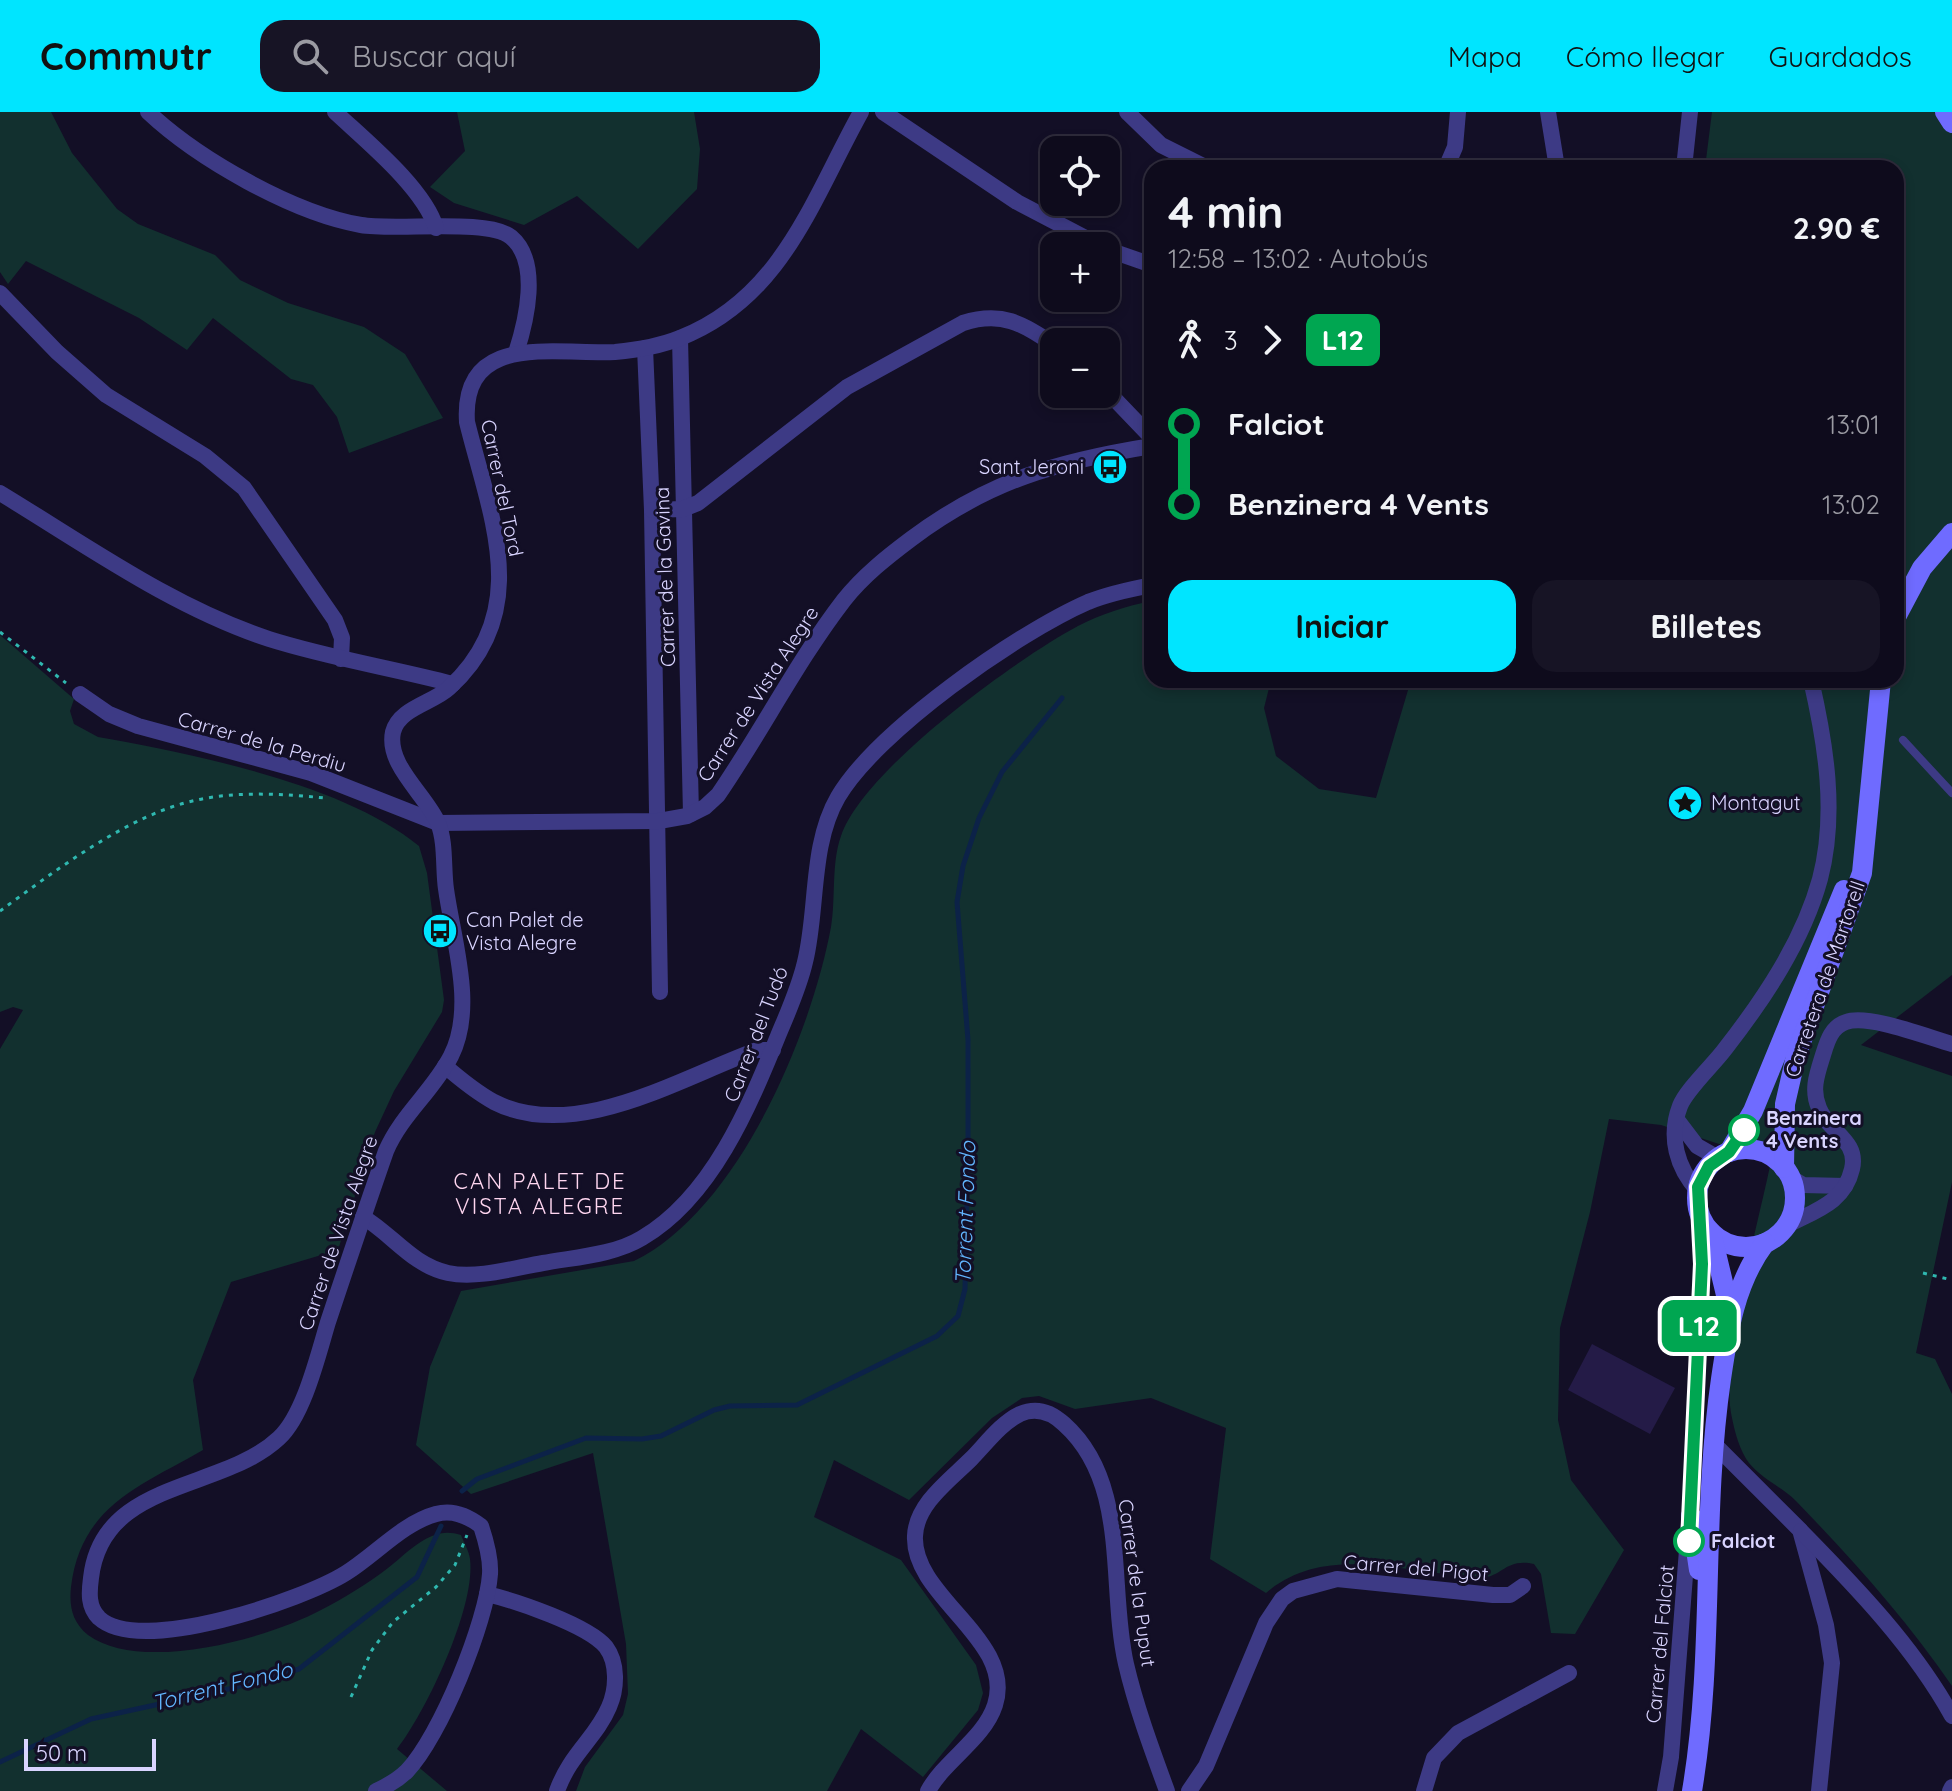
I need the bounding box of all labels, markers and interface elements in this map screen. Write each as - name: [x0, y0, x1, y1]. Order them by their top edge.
- search box: [260, 20, 820, 92]
- text: Commutr: [40, 32, 212, 80]
- icon: search: [288, 34, 332, 78]
- text: Buscar aquí: [352, 37, 516, 75]
- text: Mapa: [1448, 39, 1522, 74]
- text: Cómo llegar: [1566, 39, 1725, 74]
- text: Guardados: [1769, 39, 1912, 74]
- map controls: [1040, 136, 1120, 408]
- button: locate: [1040, 136, 1120, 216]
- text: 4 min: [1168, 184, 1283, 239]
- text: 2.90 €: [1793, 209, 1880, 247]
- button: +: [1040, 232, 1120, 312]
- text: 12:58 – 13:02 · Autobús: [1168, 242, 1428, 275]
- icon: walk: [1168, 318, 1212, 362]
- icon: forward: [1250, 318, 1294, 362]
- text: L12: [1322, 322, 1364, 357]
- text: 3: [1224, 324, 1238, 357]
- button: −: [1040, 328, 1120, 408]
- text: Falciot: [1228, 405, 1325, 443]
- text: 13:01: [1827, 408, 1880, 441]
- street label: Carrer del Tord: [476, 417, 529, 559]
- bus stop icon: Sant Jeroni: [1091, 448, 1129, 486]
- place label: Sant Jeroni: [979, 454, 1084, 479]
- text: Benzinera 4 Vents: [1228, 485, 1489, 523]
- street label: Carrer de la Gavina: [649, 487, 680, 668]
- text: 13:02: [1822, 488, 1880, 521]
- button: Iniciar: [1168, 580, 1516, 672]
- button: Billetes: [1532, 580, 1880, 672]
- street label: Carrer de Vista Alegre: [691, 601, 824, 786]
- street label: Carrer de la Perdiu: [175, 706, 349, 777]
- place icon: Montagut: [1666, 784, 1704, 822]
- place label: Montagut: [1711, 790, 1801, 815]
- street label: Carretera de Martorell: [1779, 877, 1870, 1080]
- place label: Can Palet de Vista Alegre: [466, 907, 584, 955]
- bus stop icon: Can Palet de Vista Alegre: [421, 912, 459, 950]
- street label: Carrer del Tudó: [718, 962, 793, 1105]
- place label: Benzinera 4 Vents: [1766, 1105, 1862, 1153]
- marker: Benzinera 4 Vents: [1729, 1115, 1759, 1145]
- street label: Carrer de Vista Alegre: [292, 1132, 383, 1334]
- water label: Torrent Fondo: [949, 1139, 982, 1285]
- district label: CAN PALET DE VISTA ALEGRE: [454, 1167, 626, 1220]
- line badge: L12: [1653, 1300, 1745, 1352]
- text: L12: [1678, 1308, 1720, 1343]
- street label: Carrer de la Puput: [1113, 1497, 1162, 1669]
- marker: Falciot: [1674, 1526, 1704, 1556]
- place label: Falciot: [1711, 1528, 1775, 1553]
- street label: Carrer del Pigot: [1343, 1549, 1490, 1586]
- street label: Carrer del Falciot: [1640, 1563, 1679, 1724]
- water label: Torrent Fondo: [149, 1655, 297, 1717]
- scale bar: [24, 1735, 156, 1771]
- text: 50 m: [36, 1739, 87, 1767]

